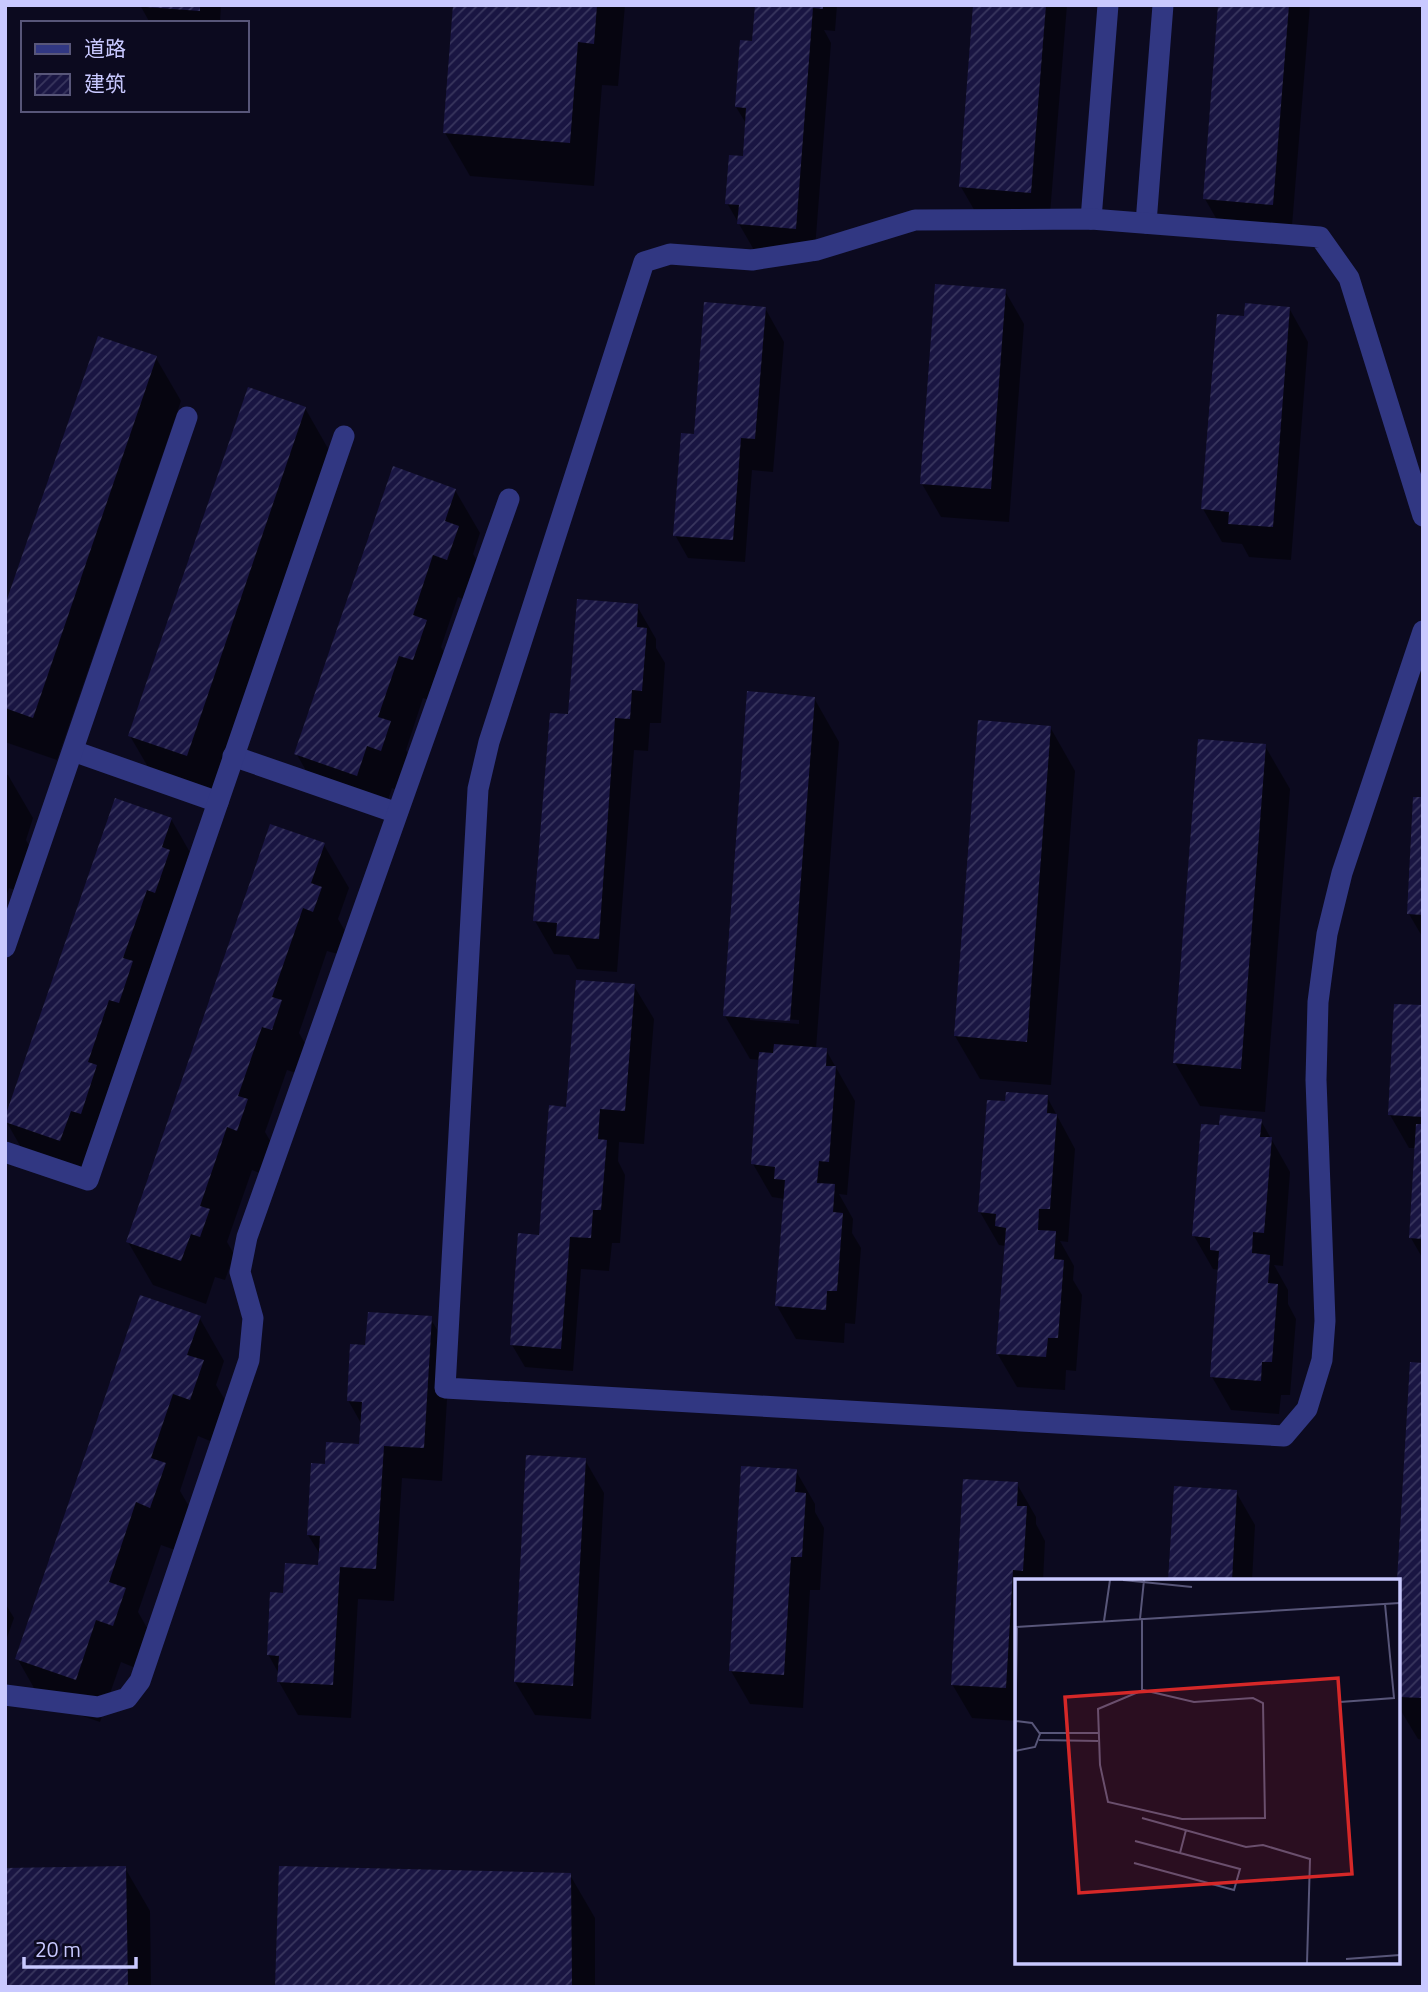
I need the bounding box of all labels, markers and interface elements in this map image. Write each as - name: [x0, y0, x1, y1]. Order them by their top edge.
- legend: [21, 21, 248, 112]
- text: 道路: [84, 32, 126, 64]
- text: 建筑: [84, 67, 126, 99]
- inset map: [1015, 1579, 1400, 1964]
- scale bar: [24, 1926, 136, 1970]
- text: 20 m: [35, 1933, 81, 1965]

